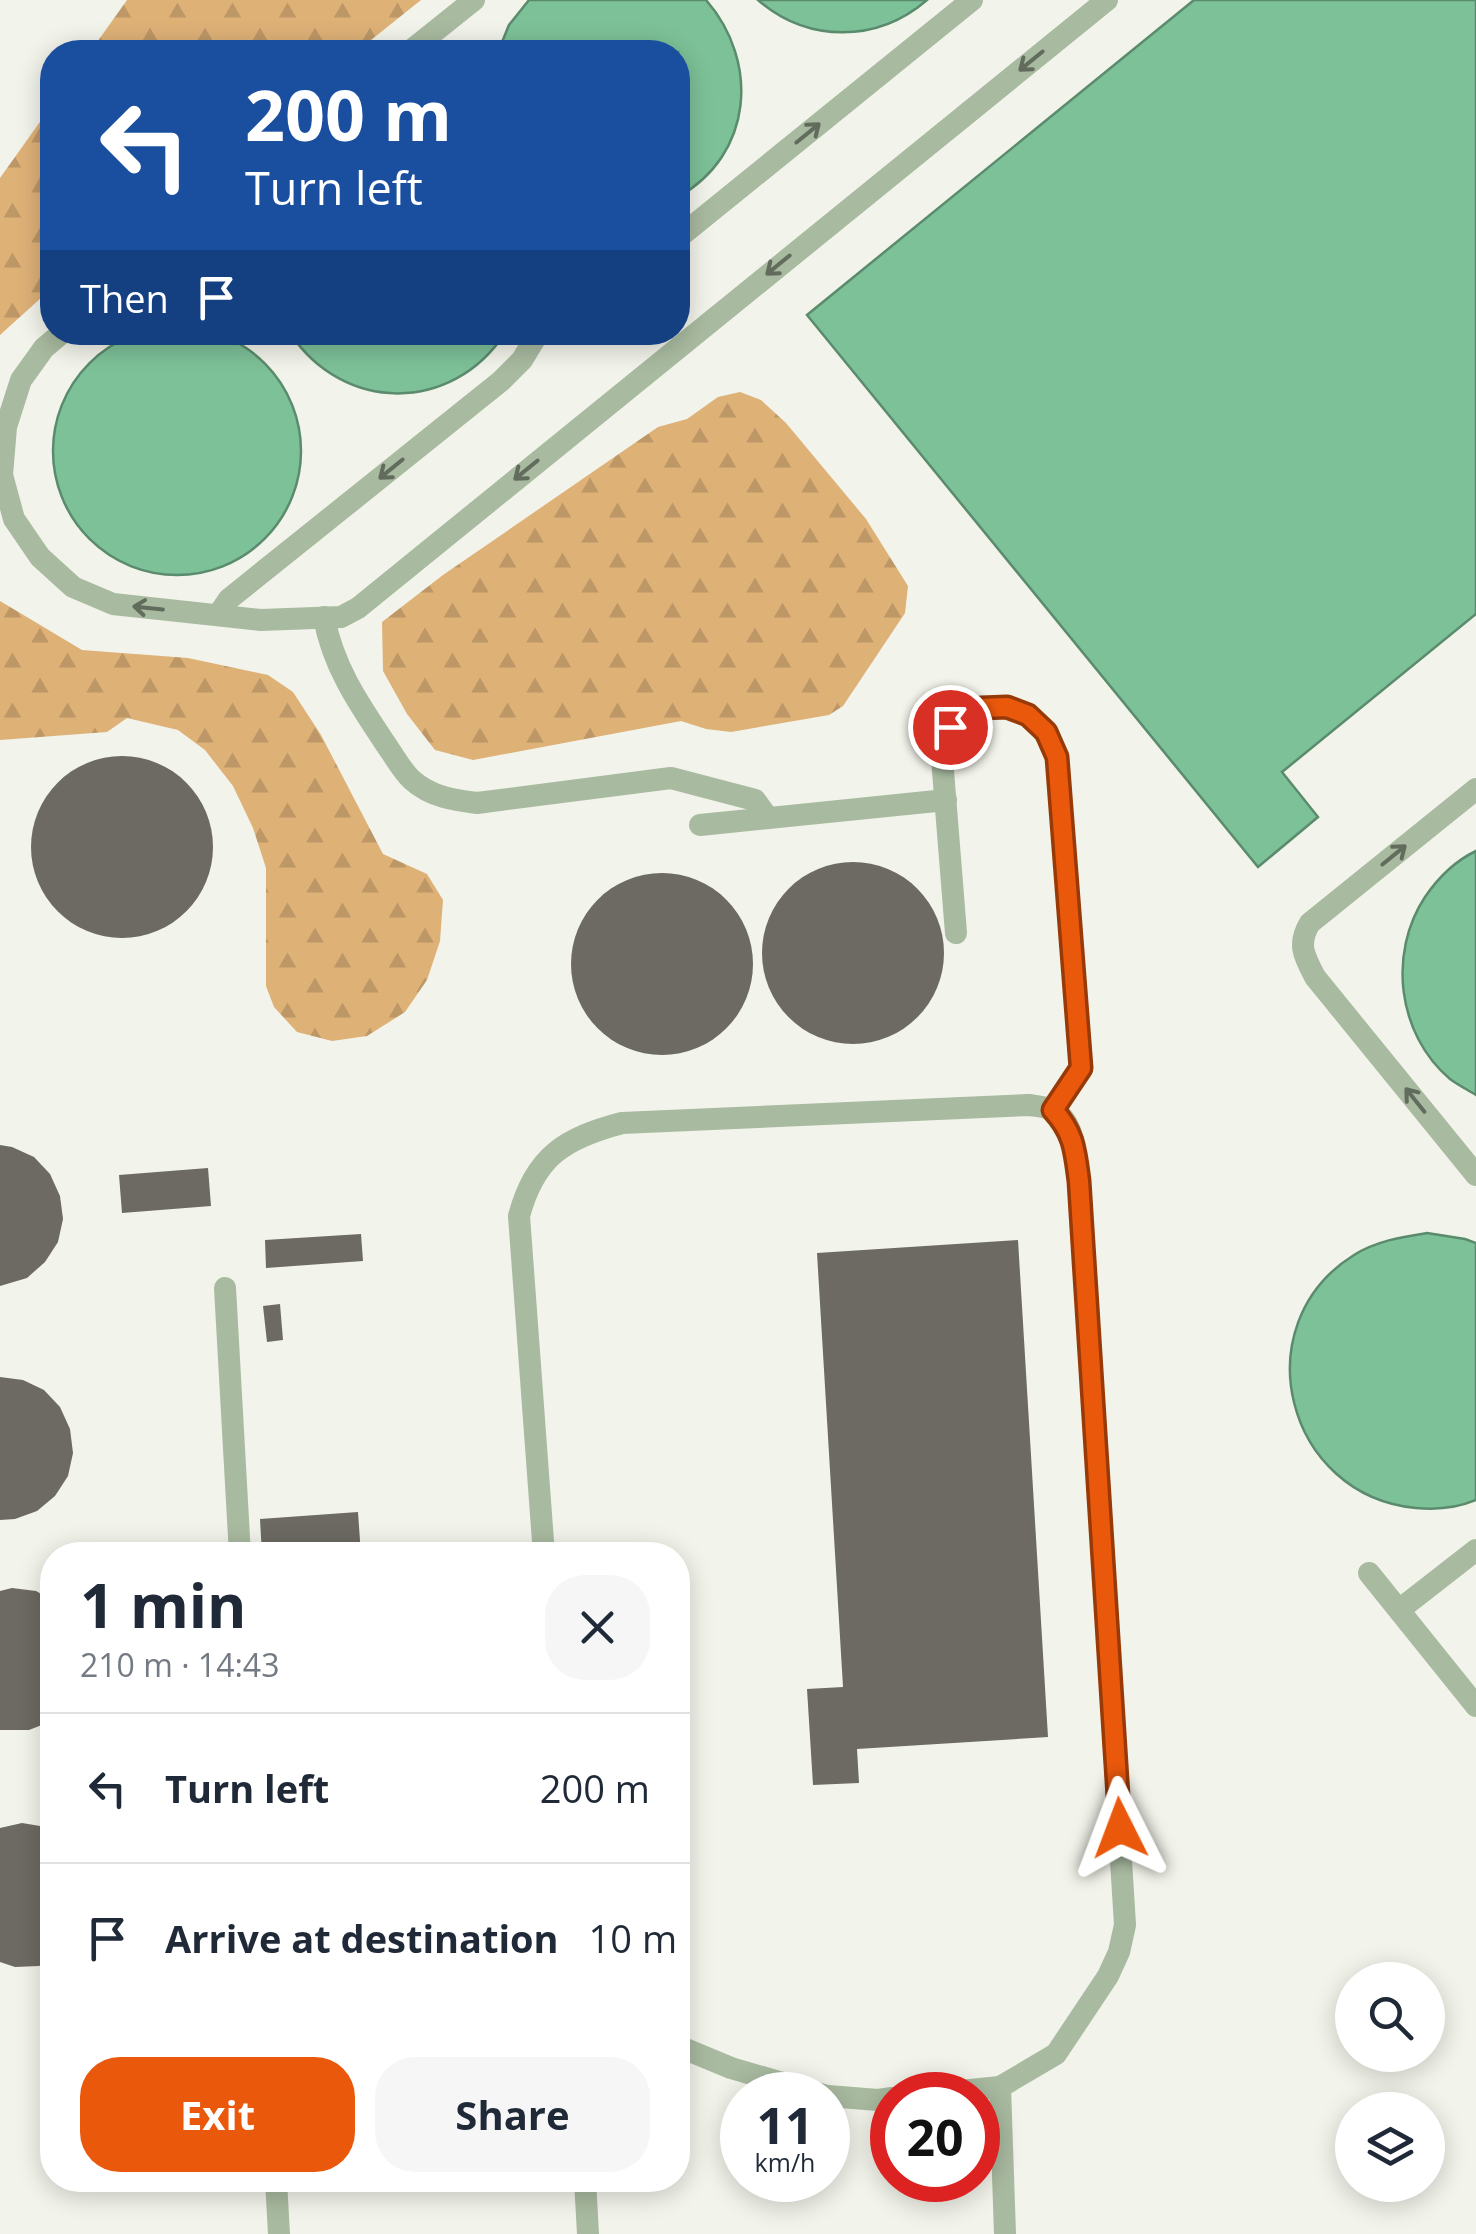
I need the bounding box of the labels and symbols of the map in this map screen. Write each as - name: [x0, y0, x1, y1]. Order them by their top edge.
- one-way arrow: [1018, 50, 1045, 71]
- one-way arrow: [794, 122, 820, 144]
- one-way arrow: [766, 254, 792, 276]
- one-way arrow: [379, 458, 405, 480]
- one-way arrow: [513, 459, 540, 480]
- one-way arrow: [132, 598, 165, 617]
- pin: [908, 685, 993, 770]
- one-way arrow: [1381, 844, 1407, 866]
- one-way arrow: [1404, 1087, 1426, 1113]
- position arrow: [1068, 1776, 1172, 1880]
- speed limit sign: 20: [870, 2072, 1000, 2202]

